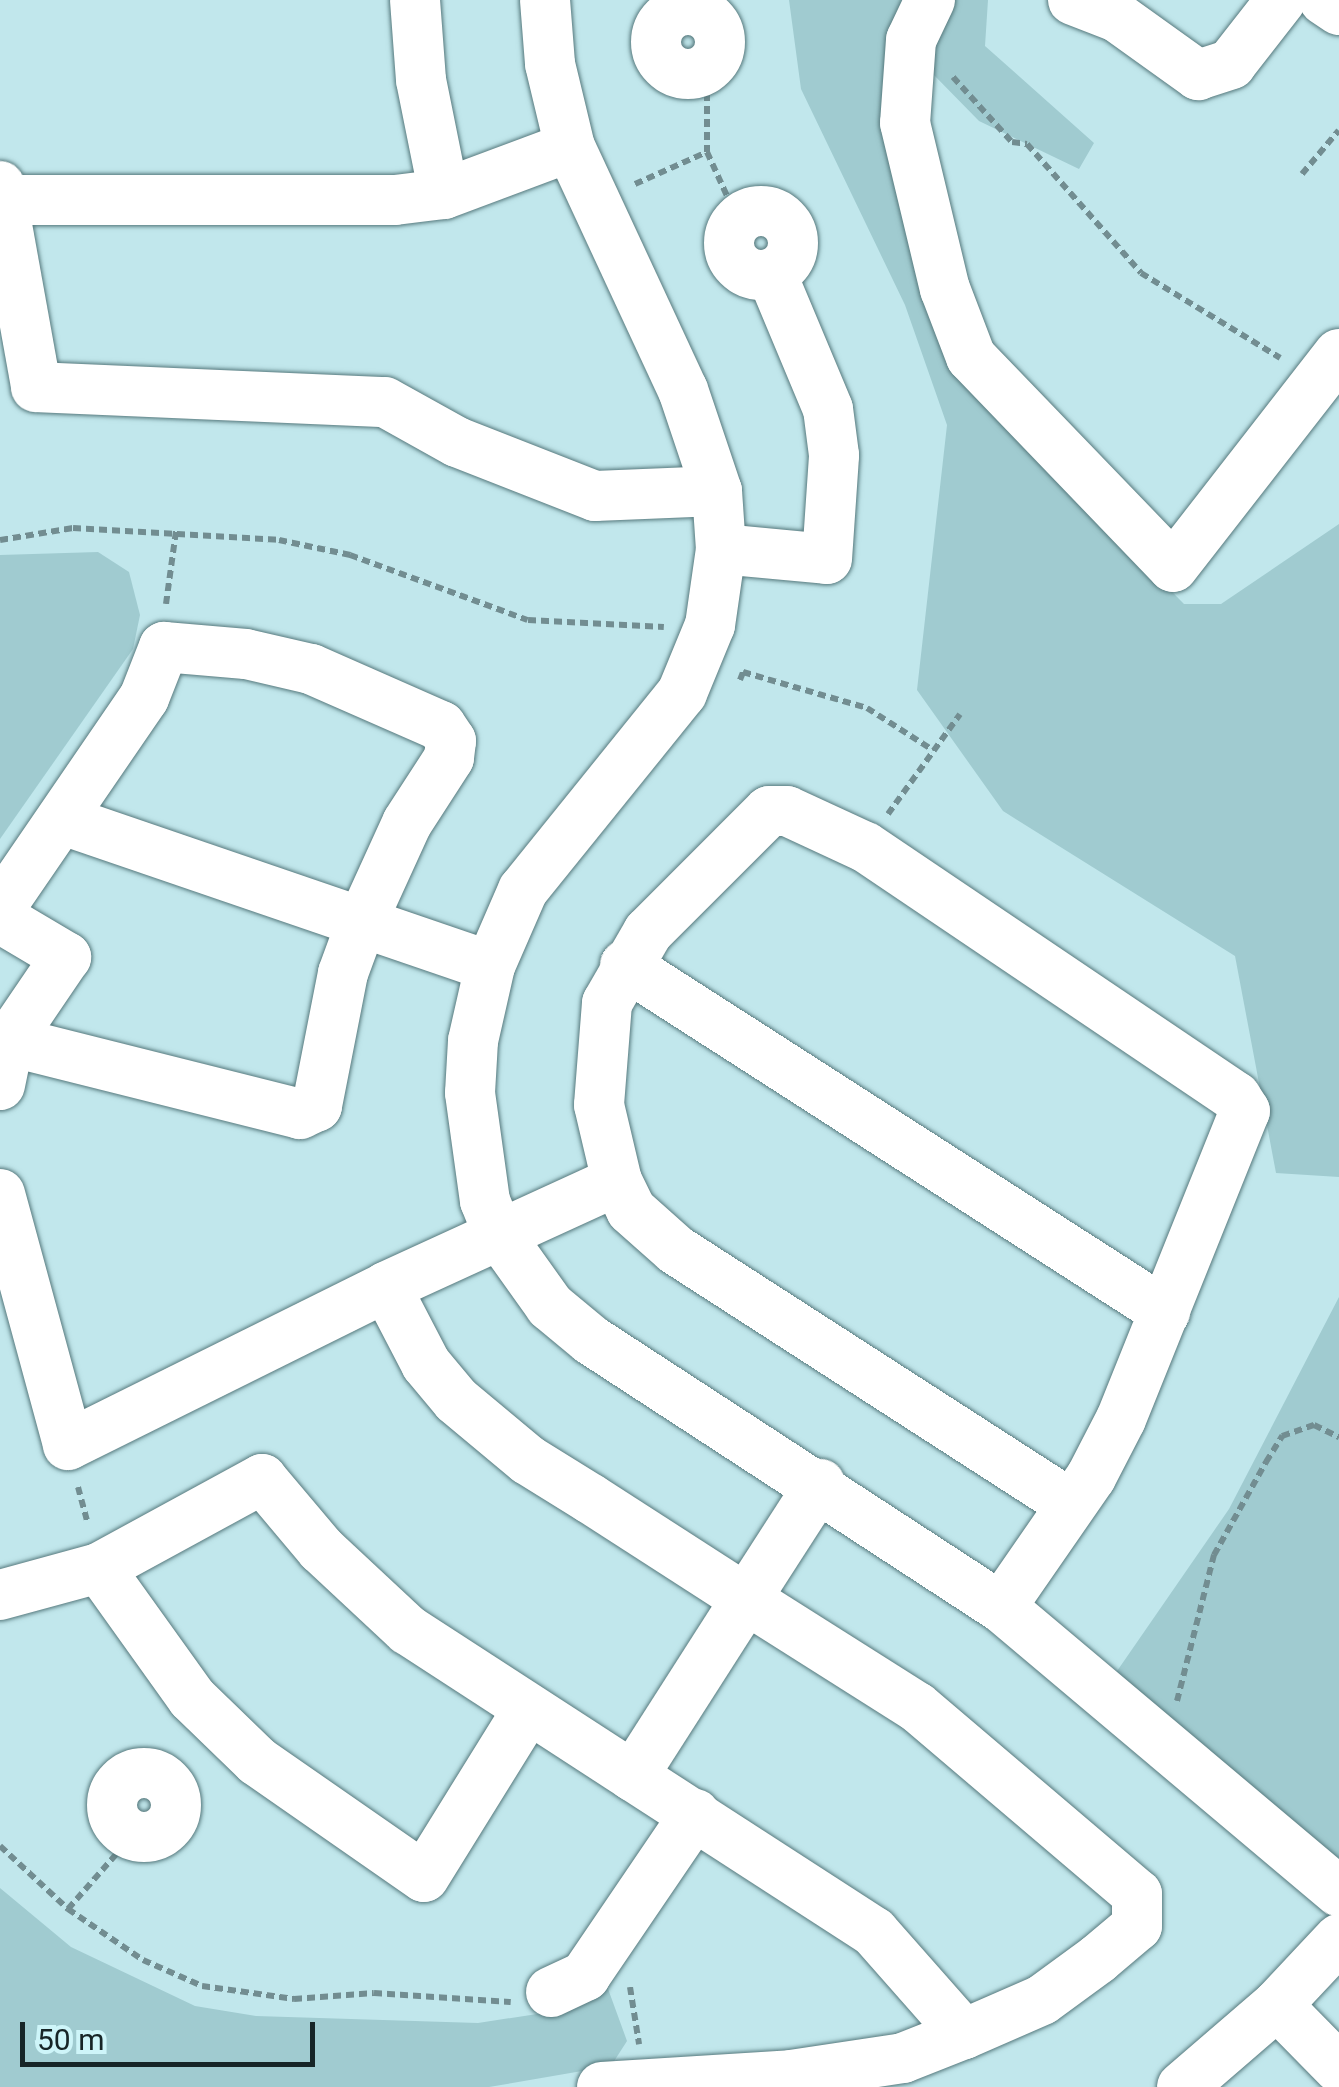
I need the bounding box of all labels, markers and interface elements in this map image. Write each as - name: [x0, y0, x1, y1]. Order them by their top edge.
- scale bar: [25, 2002, 320, 2064]
- text: 50 m: [37, 2022, 104, 2057]

